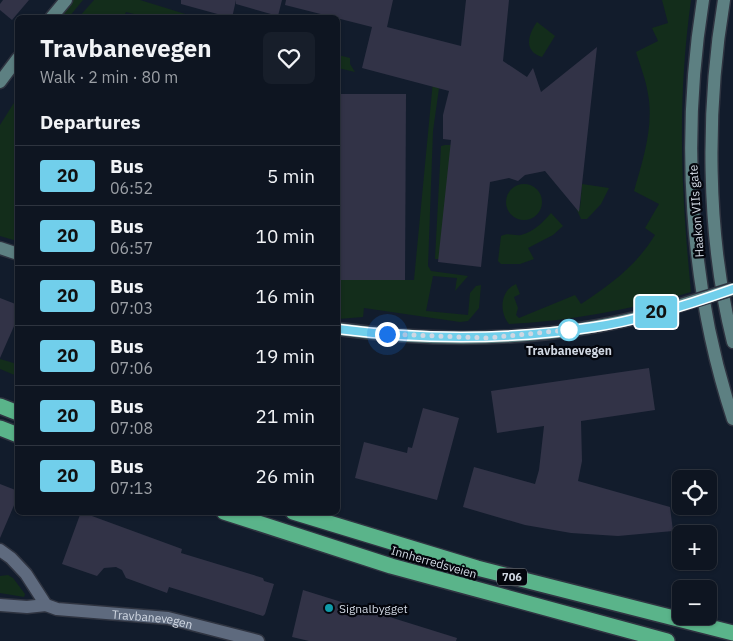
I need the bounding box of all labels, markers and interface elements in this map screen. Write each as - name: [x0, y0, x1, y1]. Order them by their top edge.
- text: Travbanevegen: [40, 32, 212, 64]
- button: heart: [263, 32, 315, 84]
- text: Walk · 2 min · 80 m: [40, 67, 178, 87]
- text: Departures: [40, 110, 140, 134]
- text: Bus: [110, 154, 144, 178]
- text: 20: [57, 164, 78, 187]
- text: 5 min: [267, 164, 315, 188]
- street label: Haakon VIIs gate: [685, 164, 707, 258]
- text: 06:52: [110, 178, 153, 198]
- text: Bus: [110, 214, 144, 238]
- text: 20: [57, 224, 78, 247]
- text: 10 min: [256, 224, 315, 248]
- text: 06:57: [110, 238, 153, 258]
- text: Bus: [110, 274, 144, 298]
- text: 20: [57, 284, 78, 307]
- text: 16 min: [256, 284, 315, 308]
- line badge: 20: [634, 296, 678, 328]
- text: 07:03: [110, 298, 153, 318]
- text: 20: [645, 300, 667, 323]
- marker: Travbanevegen: [558, 319, 580, 341]
- your location: [375, 322, 400, 347]
- text: Bus: [110, 334, 144, 358]
- place label: Travbanevegen: [526, 343, 612, 358]
- text: 20: [57, 344, 78, 367]
- text: 19 min: [256, 344, 315, 368]
- text: 07:06: [110, 358, 153, 378]
- text: Bus: [110, 394, 144, 418]
- text: 20: [57, 404, 78, 427]
- text: 21 min: [256, 404, 315, 428]
- text: 07:08: [110, 418, 153, 438]
- text: Bus: [110, 454, 144, 478]
- text: 20: [57, 464, 78, 487]
- text: 26 min: [256, 464, 315, 488]
- map controls: [672, 470, 717, 625]
- button: locate: [672, 470, 717, 515]
- text: 07:13: [110, 478, 153, 498]
- button: +: [672, 525, 717, 570]
- street label: Innherredsveien: [389, 543, 479, 581]
- road number: 706: [497, 568, 527, 586]
- button: −: [672, 580, 717, 625]
- place label: Signalbygget: [339, 601, 408, 616]
- marker: Signalbygget: [323, 602, 335, 614]
- street label: Travbanevegen: [111, 606, 194, 632]

